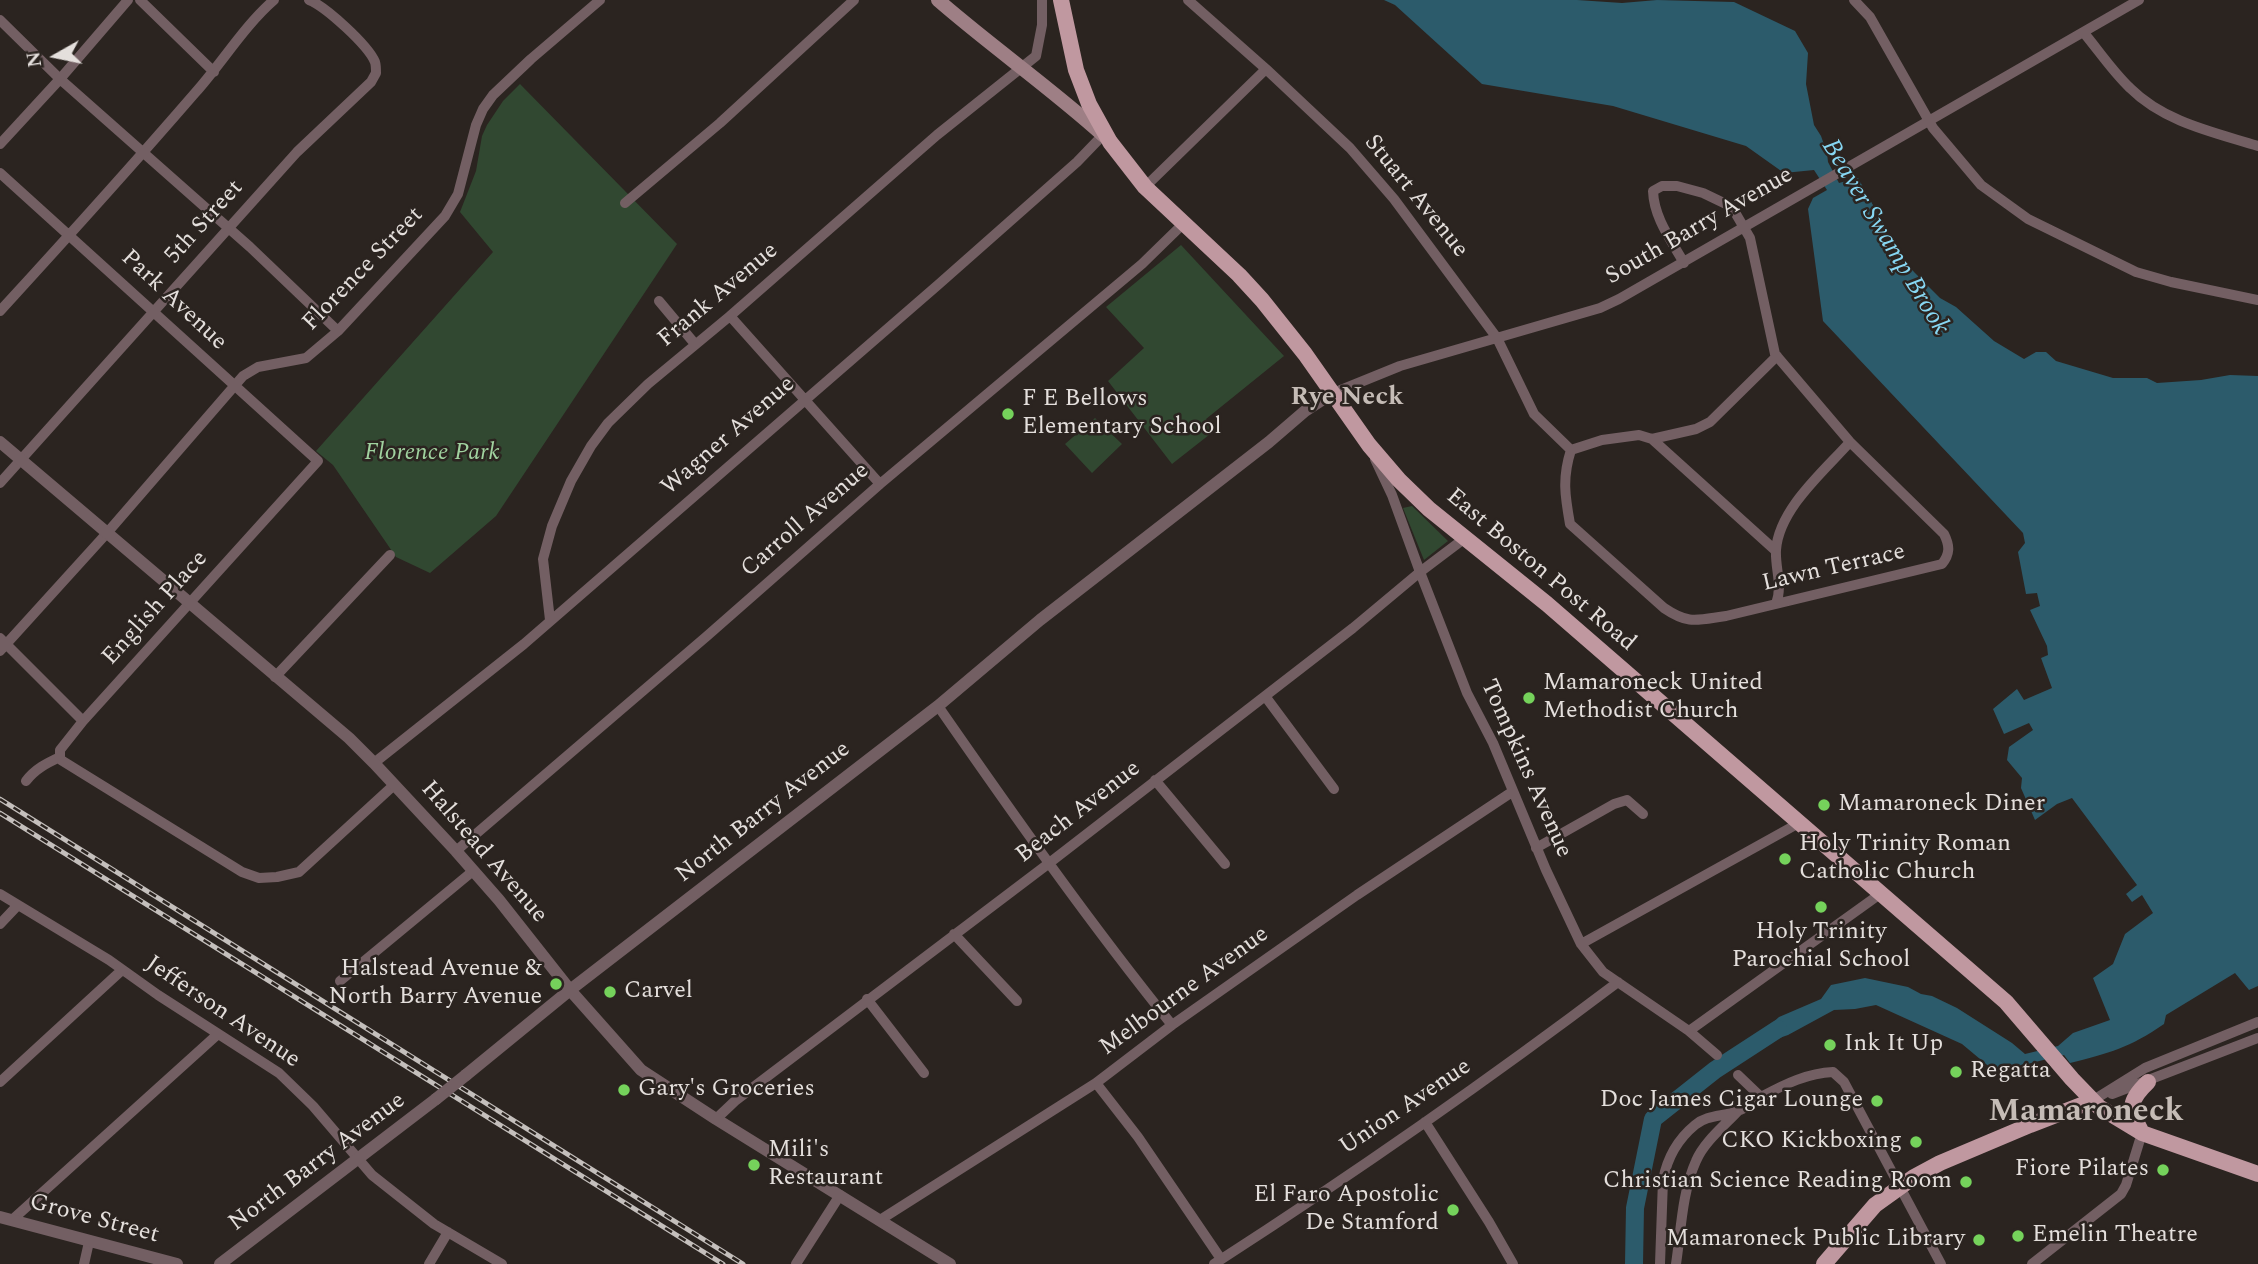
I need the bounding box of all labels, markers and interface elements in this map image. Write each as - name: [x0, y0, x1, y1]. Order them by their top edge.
- north arrow: [21, 21, 91, 91]
- text: N: [19, 49, 50, 69]
- street label: Stuart Avenue: [1357, 130, 1473, 264]
- water label: Beaver Swamp Brook: [1813, 134, 1955, 342]
- street label: South Barry Avenue: [1601, 162, 1799, 292]
- street label: 5th Street: [160, 175, 250, 271]
- street label: Florence Street: [298, 202, 430, 338]
- street label: Frank Avenue: [653, 237, 785, 355]
- street label: Park Avenue: [114, 245, 232, 357]
- street label: Wagner Avenue: [656, 371, 802, 503]
- district label: Rye Neck: [1290, 383, 1404, 415]
- place label: F E Bellows Elementary School: [1022, 386, 1222, 442]
- marker: F E Bellows Elementary School: [1000, 406, 1016, 422]
- park label: Florence Park: [364, 440, 500, 468]
- street label: Carroll Avenue: [736, 457, 876, 585]
- street label: East Boston Post Road: [1439, 483, 1641, 659]
- street label: Lawn Terrace: [1760, 539, 1908, 599]
- street label: English Place: [97, 546, 215, 672]
- place label: Mamaroneck United Methodist Church: [1543, 670, 1763, 726]
- street label: Tompkins Avenue: [1473, 675, 1577, 863]
- marker: Mamaroneck United Methodist Church: [1521, 690, 1537, 706]
- street label: North Barry Avenue: [671, 736, 857, 890]
- street label: Beach Avenue: [1011, 755, 1147, 871]
- street label: Halstead Avenue: [413, 776, 553, 930]
- place label: Mamaroneck Diner: [1838, 791, 2045, 819]
- marker: Mamaroneck Diner: [1816, 797, 1832, 813]
- place label: Holy Trinity Roman Catholic Church: [1799, 831, 2011, 887]
- marker: Holy Trinity Roman Catholic Church: [1777, 851, 1793, 867]
- marker: Holy Trinity Parochial School: [1813, 899, 1829, 915]
- place label: Holy Trinity Parochial School: [1732, 919, 1910, 975]
- street label: Melbourne Avenue: [1095, 921, 1275, 1063]
- street label: Jefferson Avenue: [139, 951, 305, 1075]
- place label: Halstead Avenue & North Barry Avenue: [329, 956, 542, 1012]
- marker: Halstead Avenue & North Barry Avenue: [548, 976, 564, 992]
- place label: Carvel: [624, 978, 693, 1006]
- marker: Carvel: [602, 984, 618, 1000]
- place label: Ink It Up: [1844, 1031, 1943, 1059]
- marker: Ink It Up: [1822, 1037, 1838, 1053]
- street label: Union Avenue: [1335, 1053, 1477, 1163]
- place label: Regatta: [1970, 1058, 2051, 1086]
- marker: Regatta: [1948, 1064, 1964, 1080]
- place label: Gary's Groceries: [638, 1076, 815, 1104]
- marker: Gary's Groceries: [616, 1082, 632, 1098]
- street label: North Barry Avenue: [224, 1087, 412, 1239]
- place label: Doc James Cigar Lounge: [1600, 1087, 1863, 1115]
- marker: Doc James Cigar Lounge: [1869, 1093, 1885, 1109]
- district label: Mamaroneck: [1988, 1095, 2184, 1133]
- place label: CKO Kickboxing: [1721, 1128, 1902, 1156]
- marker: CKO Kickboxing: [1908, 1134, 1924, 1150]
- place label: Mili's Restaurant: [768, 1137, 883, 1193]
- place label: Fiore Pilates: [2015, 1156, 2149, 1184]
- marker: Mili's Restaurant: [746, 1157, 762, 1173]
- marker: Fiore Pilates: [2155, 1162, 2171, 1178]
- place label: Christian Science Reading Room: [1603, 1168, 1952, 1196]
- marker: Christian Science Reading Room: [1958, 1174, 1974, 1190]
- place label: El Faro Apostolic De Stamford: [1253, 1182, 1439, 1238]
- street label: Grove Street: [26, 1189, 162, 1251]
- marker: El Faro Apostolic De Stamford: [1445, 1202, 1461, 1218]
- place label: Emelin Theatre: [2032, 1222, 2198, 1250]
- place label: Mamaroneck Public Library: [1666, 1226, 1965, 1254]
- marker: Emelin Theatre: [2010, 1228, 2026, 1244]
- marker: Mamaroneck Public Library: [1971, 1232, 1987, 1248]

